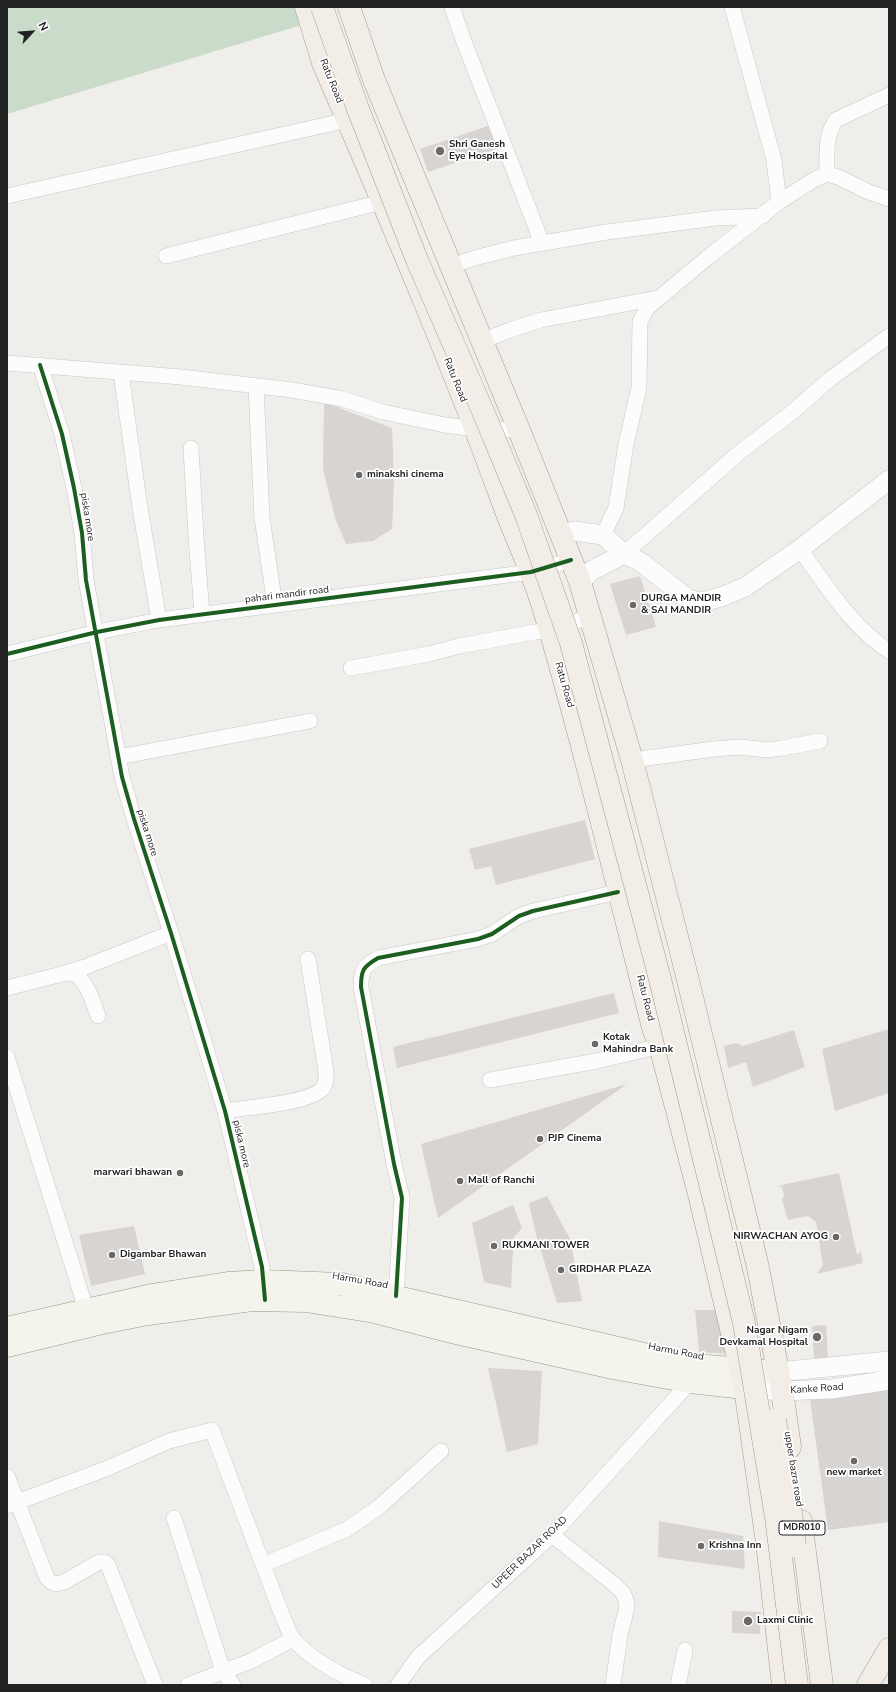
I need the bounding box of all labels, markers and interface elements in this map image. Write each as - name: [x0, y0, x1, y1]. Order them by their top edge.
- north arrow: [12, 12, 52, 52]
- text: N: [35, 20, 52, 34]
- street label: Ratu Road: [317, 57, 345, 105]
- place label: Shri Ganesh Eye Hospital: [449, 139, 508, 162]
- marker: Shri Ganesh Eye Hospital: [434, 145, 446, 157]
- street label: Ratu Road: [441, 356, 469, 404]
- place label: minakshi cinema: [367, 469, 444, 481]
- marker: minakshi cinema: [354, 470, 364, 480]
- street label: piska more: [77, 492, 97, 542]
- street label: pahari mandir road: [244, 584, 330, 606]
- place label: DURGA MANDIR & SAI MANDIR: [641, 593, 721, 616]
- marker: DURGA MANDIR & SAI MANDIR: [628, 600, 638, 610]
- street label: Ratu Road: [552, 661, 576, 709]
- street label: piska more: [134, 808, 160, 858]
- street label: Ratu Road: [634, 974, 656, 1022]
- place label: Kotak Mahindra Bank: [603, 1032, 673, 1056]
- marker: Kotak Mahindra Bank: [590, 1039, 600, 1049]
- street label: piska more: [230, 1119, 252, 1169]
- place label: PJP Cinema: [548, 1133, 601, 1145]
- marker: PJP Cinema: [535, 1134, 545, 1144]
- place label: marwari bhawan: [93, 1167, 172, 1179]
- marker: marwari bhawan: [175, 1168, 185, 1178]
- place label: Mall of Ranchi: [468, 1175, 535, 1187]
- marker: Mall of Ranchi: [455, 1176, 465, 1186]
- place label: NIRWACHAN AYOG: [733, 1231, 828, 1243]
- marker: NIRWACHAN AYOG: [831, 1232, 841, 1242]
- place label: RUKMANI TOWER: [502, 1240, 589, 1252]
- marker: RUKMANI TOWER: [489, 1241, 499, 1251]
- place label: Digambar Bhawan: [120, 1249, 206, 1261]
- marker: Digambar Bhawan: [107, 1250, 117, 1260]
- place label: GIRDHAR PLAZA: [569, 1264, 651, 1276]
- marker: GIRDHAR PLAZA: [556, 1265, 566, 1275]
- street label: Harmu Road: [331, 1270, 389, 1292]
- place label: Nagar Nigam Devkamal Hospital: [719, 1325, 808, 1348]
- marker: Nagar Nigam Devkamal Hospital: [811, 1331, 823, 1343]
- street label: Harmu Road: [647, 1341, 705, 1363]
- street label: Kanke Road: [790, 1381, 844, 1397]
- street label: upper bazra road: [781, 1430, 805, 1508]
- marker: new market: [849, 1456, 859, 1466]
- place label: new market: [826, 1467, 882, 1479]
- street label: UPEER BAZAR ROAD: [490, 1514, 570, 1592]
- road number: MDR010: [779, 1521, 825, 1535]
- place label: Krishna Inn: [709, 1540, 761, 1552]
- marker: Krishna Inn: [696, 1541, 706, 1551]
- marker: Laxmi Clinic: [742, 1615, 754, 1627]
- place label: Laxmi Clinic: [757, 1615, 813, 1627]

